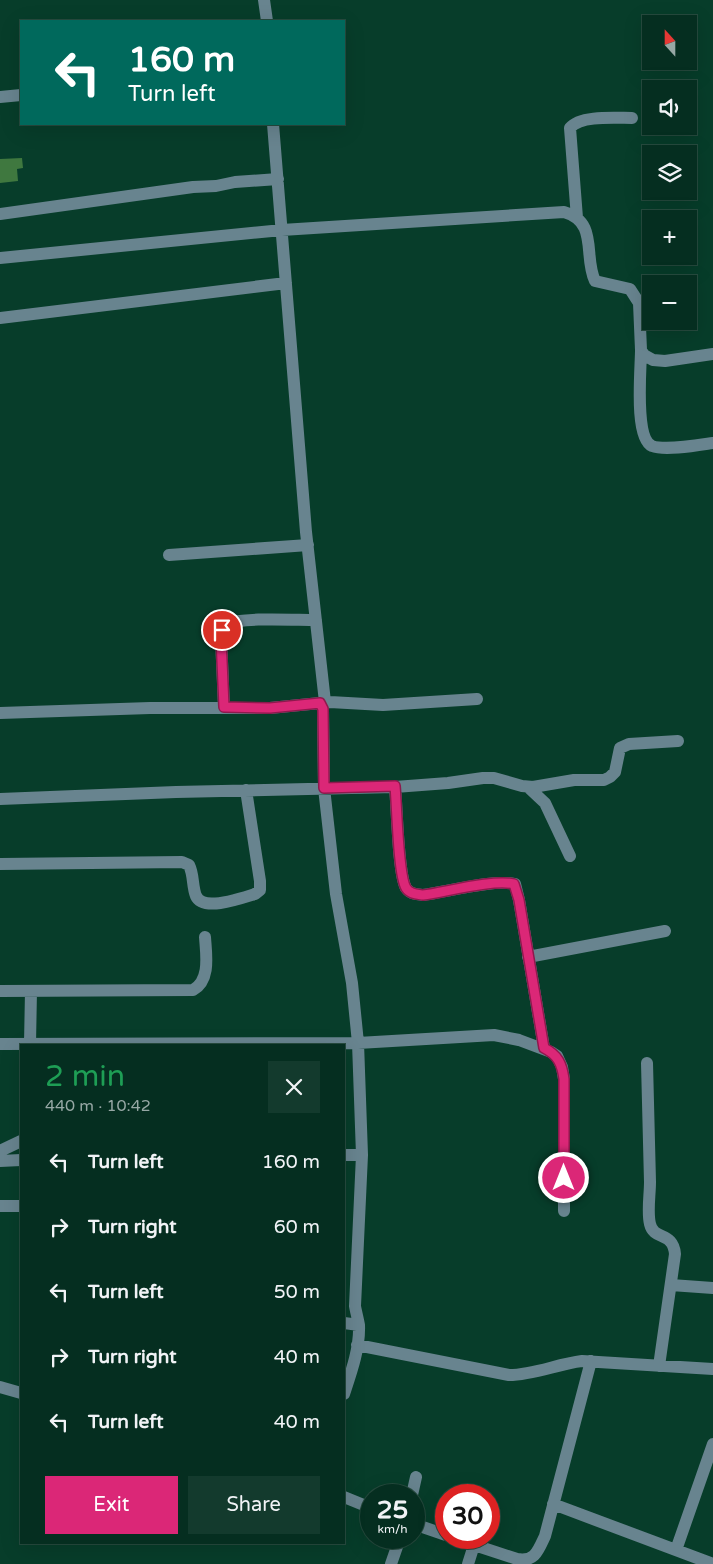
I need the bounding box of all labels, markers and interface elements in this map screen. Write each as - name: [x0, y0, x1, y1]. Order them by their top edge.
- north arrow: [642, 15, 698, 70]
- map controls: [642, 15, 697, 330]
- text: 160 m: [128, 39, 235, 81]
- icon: left: [45, 40, 110, 105]
- button: sound: [642, 80, 697, 135]
- text: Turn left: [128, 81, 216, 107]
- button: layers: [642, 145, 697, 200]
- button: +: [642, 210, 697, 265]
- button: −: [642, 275, 697, 330]
- pin: [201, 609, 243, 651]
- icon: arrive: [208, 616, 236, 644]
- text: 2 min: [45, 1058, 125, 1095]
- button: close: [268, 1061, 320, 1113]
- text: 440 m · 10:42: [45, 1096, 151, 1116]
- icon: left: [45, 1148, 73, 1176]
- text: Turn left: [88, 1151, 164, 1173]
- text: 160 m: [262, 1151, 320, 1173]
- position arrow: [537, 1151, 589, 1203]
- icon: right: [45, 1213, 73, 1241]
- text: Turn right: [88, 1216, 176, 1238]
- text: 60 m: [274, 1216, 320, 1238]
- icon: left: [45, 1278, 73, 1306]
- text: Turn left: [88, 1281, 164, 1303]
- text: 50 m: [274, 1281, 320, 1303]
- icon: right: [45, 1343, 73, 1371]
- text: Turn right: [88, 1346, 176, 1368]
- text: 40 m: [274, 1346, 320, 1368]
- icon: left: [45, 1408, 73, 1436]
- text: Turn left: [88, 1411, 164, 1433]
- text: 40 m: [274, 1411, 320, 1433]
- button: Exit: [45, 1476, 178, 1534]
- button: Share: [188, 1476, 320, 1534]
- speed limit sign: 30: [435, 1484, 500, 1549]
- text: 25: [377, 1495, 408, 1525]
- text: km/h: [377, 1522, 408, 1536]

